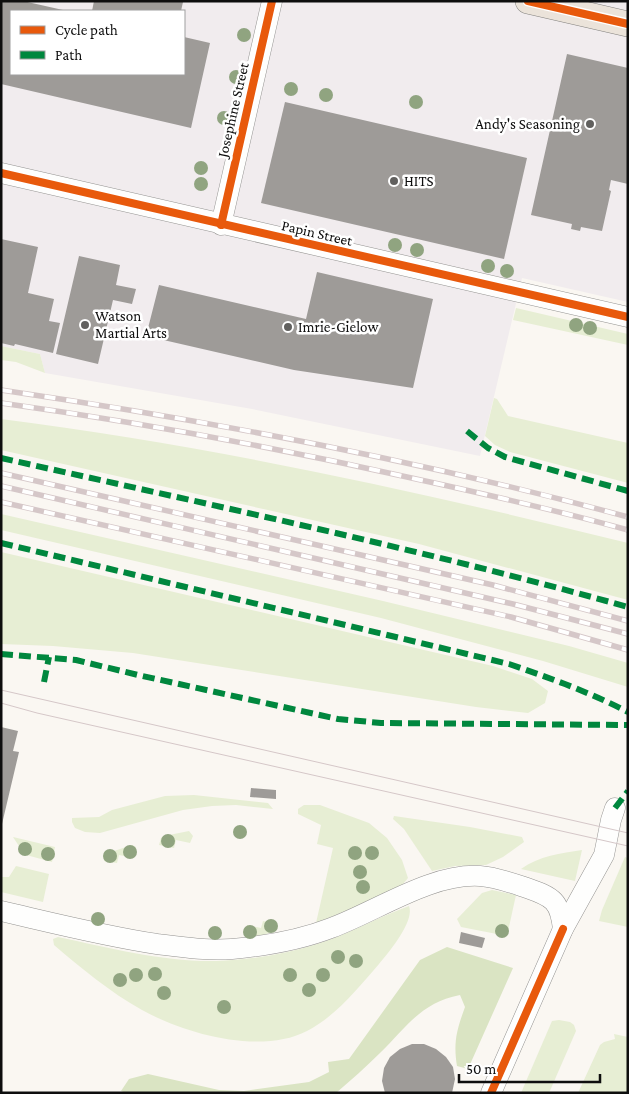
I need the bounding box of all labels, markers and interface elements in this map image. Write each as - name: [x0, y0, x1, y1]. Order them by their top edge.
- legend: [10, 10, 185, 75]
- text: Cycle path: [55, 22, 118, 39]
- text: Path: [55, 47, 82, 63]
- street label: Josephine Street: [214, 60, 253, 161]
- place label: Andy's Seasoning: [475, 116, 580, 133]
- marker: Andy's Seasoning: [584, 118, 596, 130]
- place label: HITS: [404, 173, 434, 189]
- marker: HITS: [388, 175, 400, 187]
- street label: Papin Street: [280, 217, 355, 250]
- place label: Watson Martial Arts: [95, 308, 167, 341]
- marker: Watson Martial Arts: [79, 319, 91, 331]
- place label: Imrie-Gielow: [298, 319, 379, 335]
- marker: Imrie-Gielow: [282, 321, 294, 333]
- scale bar: [459, 1052, 600, 1084]
- text: 50 m: [466, 1061, 496, 1077]

